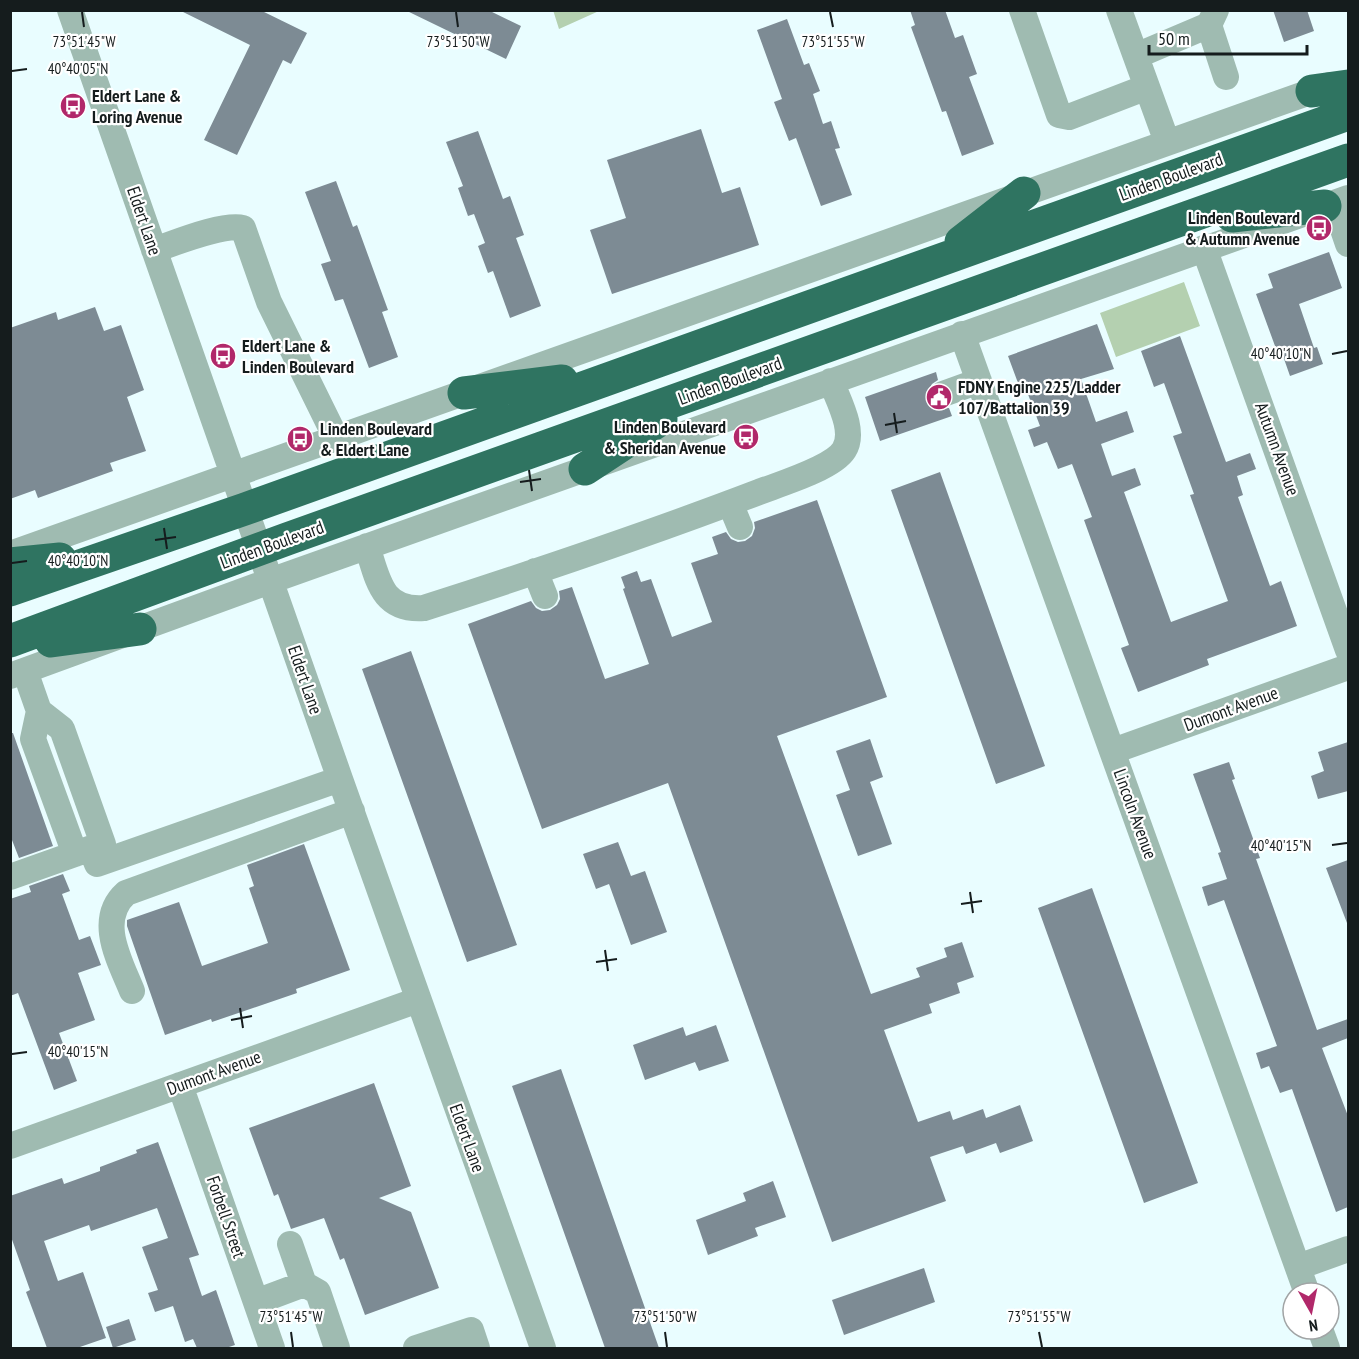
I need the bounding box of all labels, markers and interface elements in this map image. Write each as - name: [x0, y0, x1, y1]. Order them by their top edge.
- scale bar: [1149, 18, 1306, 56]
- text: 50 m: [1158, 27, 1190, 50]
- text: 73°51'45"W: [52, 32, 116, 51]
- text: 73°51'50"W: [426, 32, 490, 51]
- text: 73°51'55"W: [801, 32, 865, 51]
- text: 40°40'05"N: [48, 59, 108, 78]
- place label: Eldert Lane & Loring Avenue: [92, 84, 183, 128]
- bus stop icon: Eldert Lane & Loring Avenue: [58, 91, 88, 121]
- street label: Linden Boulevard: [1116, 147, 1226, 206]
- street label: Eldert Lane: [122, 184, 167, 258]
- place label: Linden Boulevard & Autumn Avenue: [1185, 206, 1300, 250]
- bus stop icon: Linden Boulevard & Autumn Avenue: [1304, 213, 1334, 243]
- place label: Eldert Lane & Linden Boulevard: [242, 334, 354, 378]
- bus stop icon: Eldert Lane & Linden Boulevard: [208, 341, 238, 371]
- text: 40°40'10"N: [1251, 344, 1311, 363]
- street label: Linden Boulevard: [675, 351, 785, 410]
- place label: FDNY Engine 225/Ladder 107/Battalion 39: [958, 375, 1121, 419]
- public building icon: FDNY Engine 225/Ladder 107/Battalion 39: [924, 382, 954, 412]
- street label: Autumn Avenue: [1250, 399, 1305, 499]
- place label: Linden Boulevard & Sheridan Avenue: [604, 415, 726, 459]
- place label: Linden Boulevard & Eldert Lane: [320, 417, 432, 461]
- bus stop icon: Linden Boulevard & Sheridan Avenue: [731, 422, 761, 452]
- bus stop icon: Linden Boulevard & Eldert Lane: [285, 424, 315, 454]
- street label: Linden Boulevard: [217, 515, 327, 574]
- text: 40°40'10"N: [48, 551, 108, 570]
- street label: Eldert Lane: [283, 643, 328, 717]
- street label: Dumont Avenue: [1181, 681, 1281, 736]
- street label: Lincoln Avenue: [1109, 766, 1162, 862]
- text: 40°40'15"N: [1251, 836, 1311, 855]
- text: 40°40'15"N: [48, 1042, 108, 1061]
- street label: Dumont Avenue: [164, 1045, 264, 1100]
- street label: Eldert Lane: [445, 1101, 490, 1175]
- street label: Forbell Street: [202, 1173, 251, 1261]
- north arrow: [1281, 1281, 1341, 1341]
- text: 73°51'45"W: [259, 1307, 323, 1326]
- text: 73°51'50"W: [633, 1307, 697, 1326]
- text: 73°51'55"W: [1007, 1307, 1071, 1326]
- text: N: [1308, 1315, 1319, 1336]

